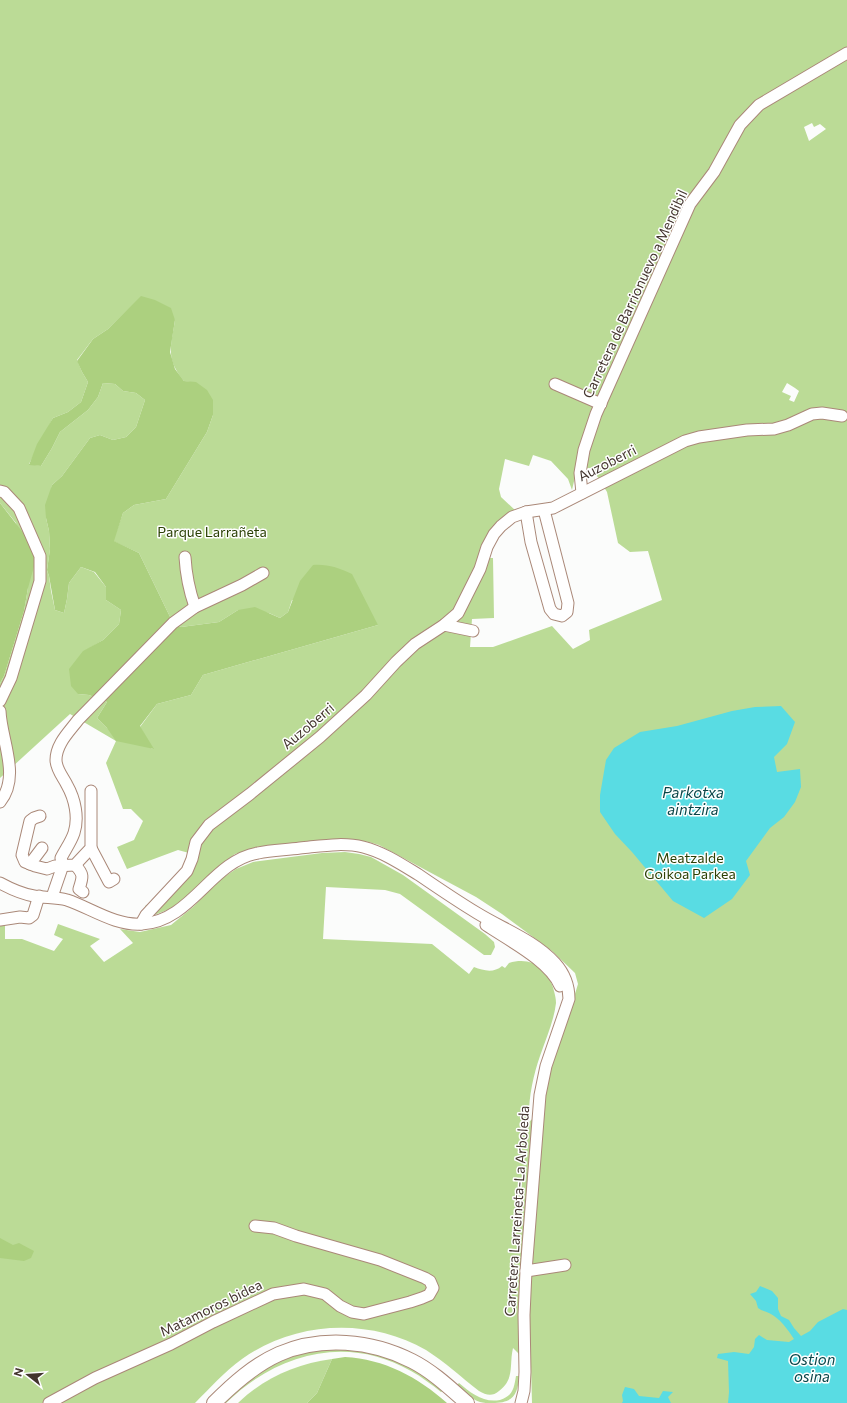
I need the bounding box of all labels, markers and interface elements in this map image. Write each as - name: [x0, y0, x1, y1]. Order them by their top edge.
- street label: Carretera de Barrionuevo a Mendibil: [579, 187, 690, 401]
- street label: Auzoberri: [575, 441, 639, 484]
- park label: Parque Larrañeta: [157, 523, 267, 540]
- street label: Auzoberri: [278, 699, 337, 752]
- water label: Parkotxa aintzira: [662, 783, 724, 818]
- park label: Meatzalde Goikoa Parkea: [644, 849, 736, 882]
- street label: Carretera Larreineta-La Arboleda: [501, 1105, 532, 1317]
- street label: Matamoros bidea: [157, 1275, 265, 1340]
- water label: Ostion osina: [789, 1350, 835, 1385]
- north arrow: [8, 1355, 48, 1395]
- text: N: [11, 1366, 25, 1378]

